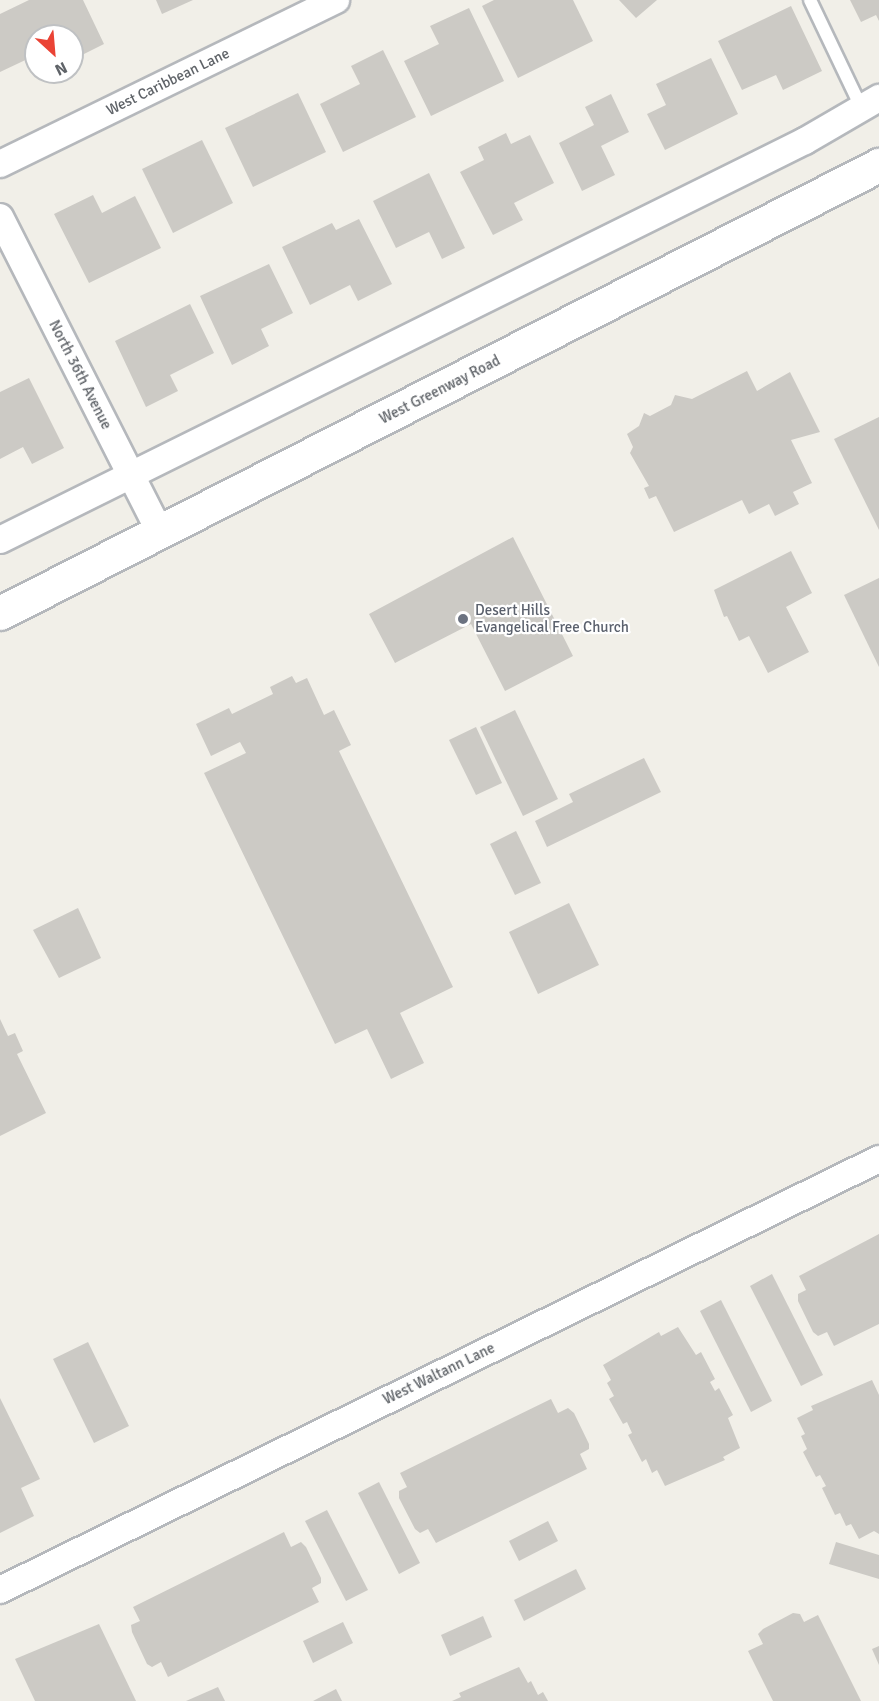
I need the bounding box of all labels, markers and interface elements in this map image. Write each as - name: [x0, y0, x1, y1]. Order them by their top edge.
- north arrow: [24, 24, 84, 84]
- street label: West Caribbean Lane: [104, 44, 232, 120]
- text: N: [52, 57, 70, 80]
- street label: North 36th Avenue: [45, 317, 115, 433]
- street label: West Greenway Road: [377, 352, 503, 428]
- place label: Desert Hills Evangelical Free Church: [475, 601, 629, 636]
- marker: Desert Hills Evangelical Free Church: [456, 612, 470, 626]
- street label: West Waltann Lane: [380, 1339, 498, 1409]

